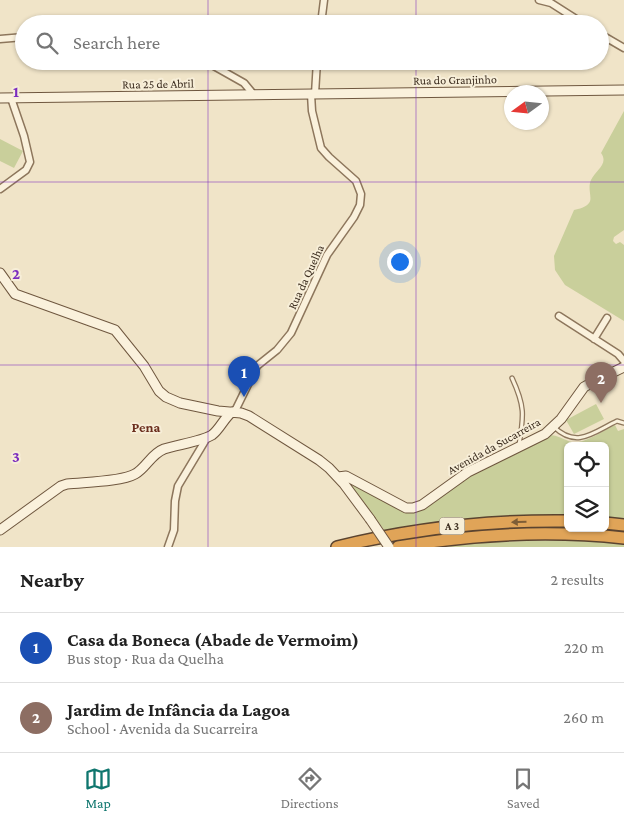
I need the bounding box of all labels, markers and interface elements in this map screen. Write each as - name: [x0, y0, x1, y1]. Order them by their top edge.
- search box: [15, 15, 609, 70]
- icon: search: [33, 29, 61, 57]
- text: Search here: [73, 32, 160, 53]
- street label: Rua do Granjinho: [413, 72, 497, 88]
- street label: Rua 25 de Abril: [122, 76, 194, 92]
- text: 1: [13, 83, 19, 100]
- north arrow: [504, 85, 549, 130]
- street label: Rua da Quelha: [285, 242, 327, 312]
- your location: [387, 249, 413, 275]
- text: 2: [12, 265, 20, 282]
- pin: 1: [228, 356, 260, 397]
- pin: 2: [585, 362, 617, 403]
- street label: Avenida da Sucarreira: [445, 414, 543, 477]
- district label: Pena: [132, 419, 161, 435]
- map controls: [564, 442, 609, 532]
- button: locate: [564, 442, 609, 487]
- text: 3: [12, 448, 20, 465]
- button: layers: [564, 487, 609, 532]
- road number: A 3: [440, 518, 464, 534]
- one-way arrow: [511, 518, 527, 526]
- text: Nearby: [20, 568, 84, 592]
- text: 2 results: [551, 571, 604, 588]
- text: Casa da Boneca (Abade de Vermoim): [67, 629, 359, 650]
- text: 1: [33, 639, 39, 656]
- text: 220 m: [564, 639, 604, 656]
- text: Bus stop · Rua da Quelha: [67, 650, 224, 667]
- text: Jardim de Infância da Lagoa: [67, 699, 290, 720]
- text: 2: [32, 709, 40, 726]
- text: 260 m: [563, 709, 604, 726]
- text: School · Avenida da Sucarreira: [67, 720, 258, 737]
- tab: Map: [84, 765, 112, 811]
- tab: Directions: [281, 765, 339, 811]
- tab: Saved: [507, 765, 540, 811]

